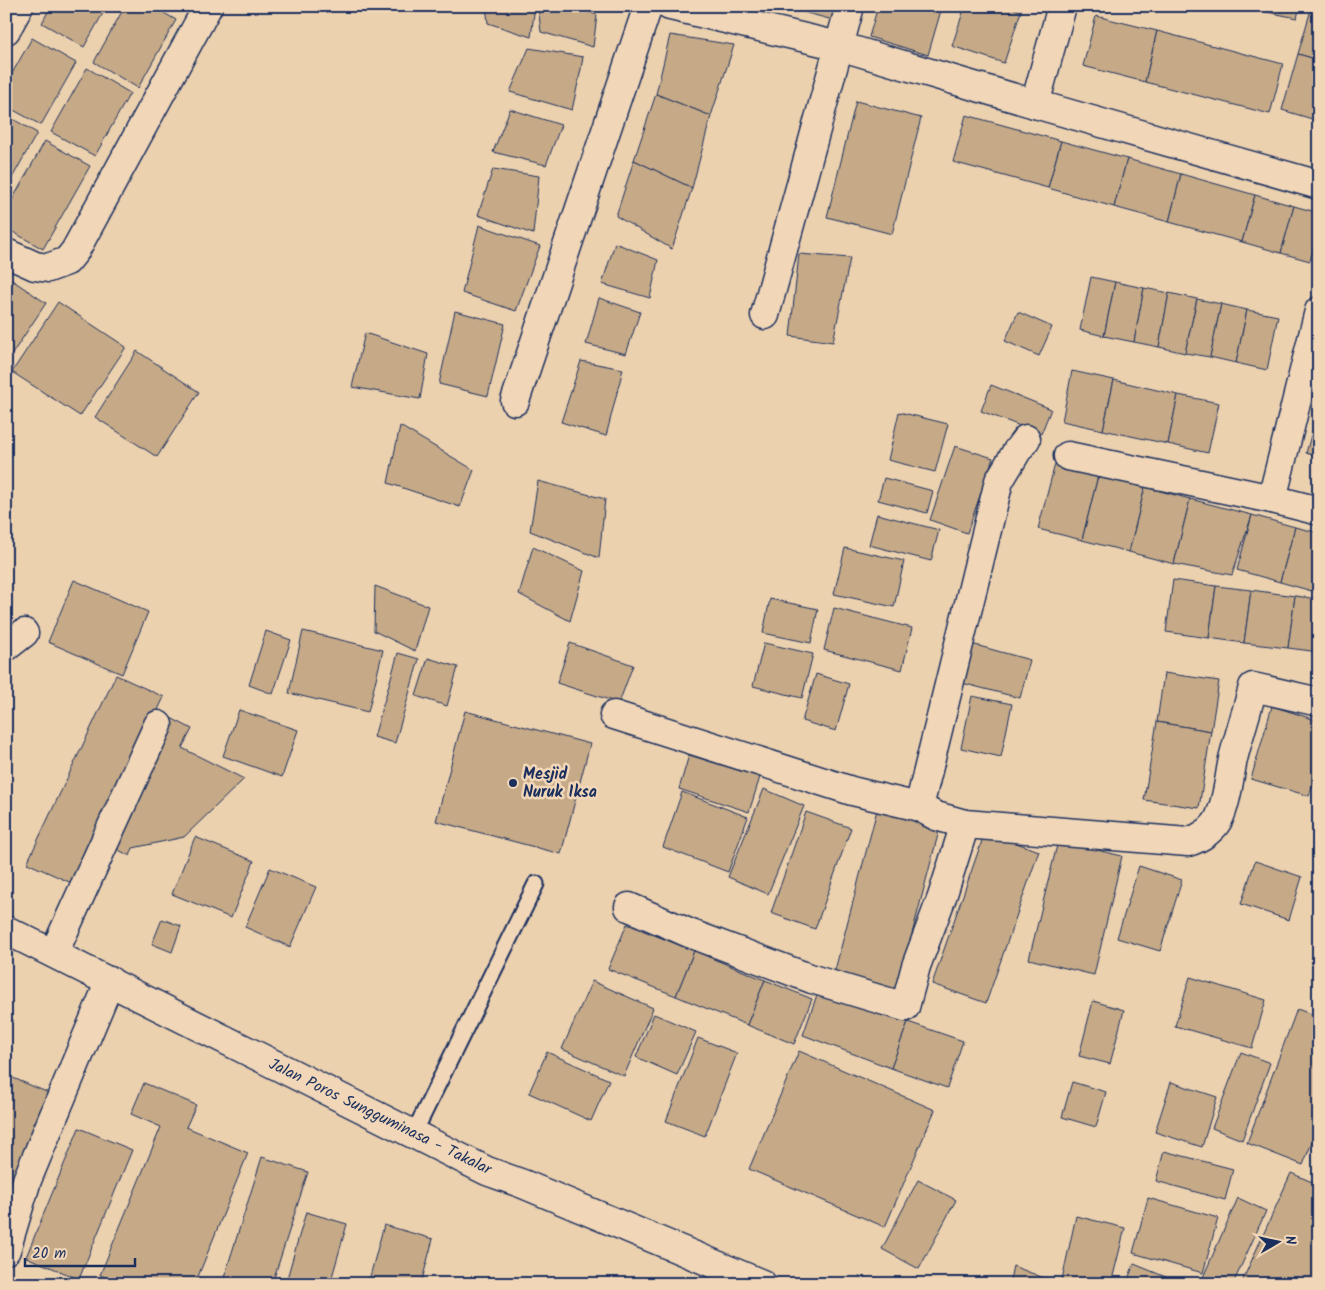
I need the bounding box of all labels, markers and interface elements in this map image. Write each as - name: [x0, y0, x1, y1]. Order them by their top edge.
- place label: Mesjid Nuruk Iksa: [523, 762, 597, 805]
- marker: Mesjid Nuruk Iksa: [507, 777, 519, 789]
- street label: Jalan Poros Sungguminasa - Takalar: [264, 1052, 497, 1183]
- north arrow: [1252, 1218, 1302, 1268]
- text: N: [1278, 1234, 1301, 1246]
- scale bar: [25, 1235, 135, 1267]
- text: 20 m: [32, 1242, 66, 1266]

